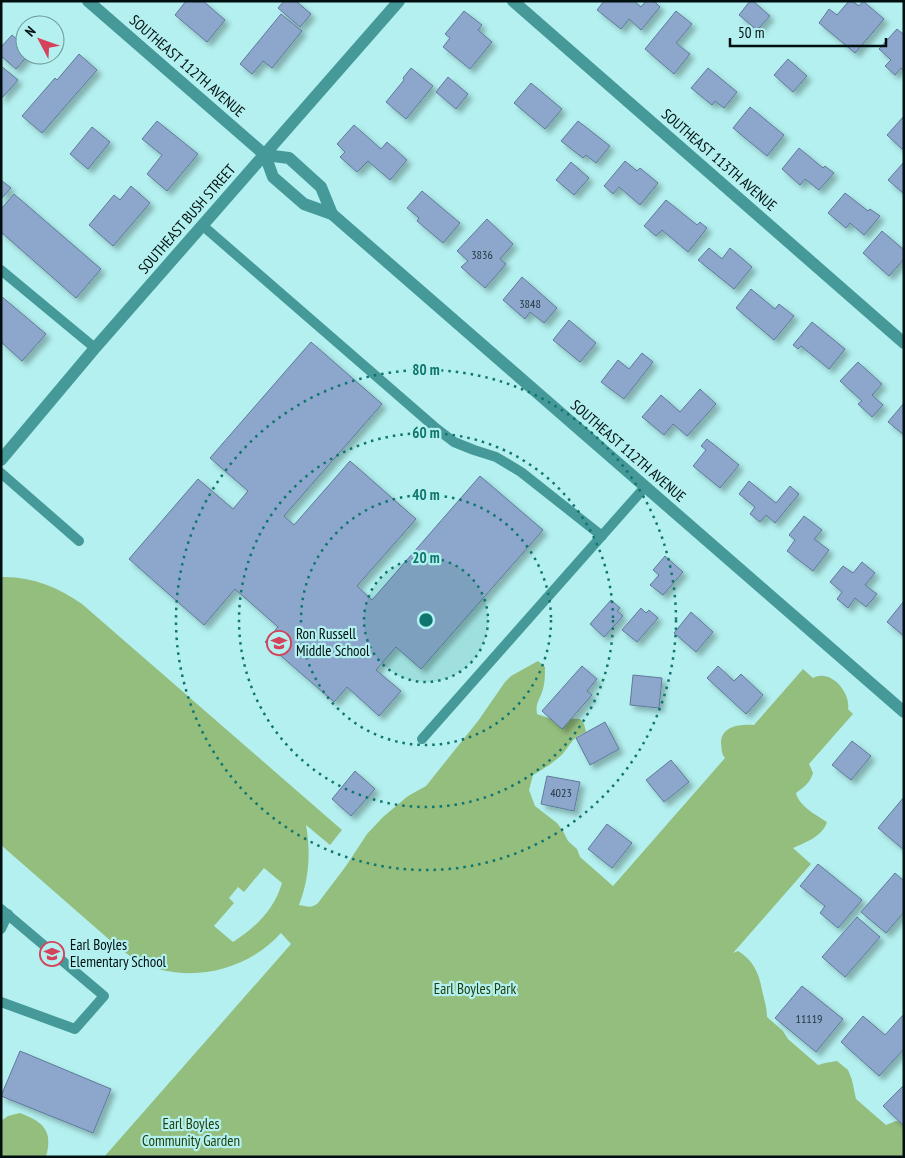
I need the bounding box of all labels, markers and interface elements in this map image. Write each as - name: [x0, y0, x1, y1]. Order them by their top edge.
- street label: SOUTHEAST 112TH AVENUE: [126, 10, 249, 121]
- north arrow: [15, 15, 65, 65]
- scale bar: [730, 15, 886, 47]
- text: N: [21, 23, 39, 40]
- text: 50 m: [738, 23, 764, 42]
- street label: SOUTHEAST 113TH AVENUE: [658, 104, 781, 215]
- street label: SOUTHEAST BUSH STREET: [134, 160, 240, 277]
- house number: 3836: [471, 247, 493, 262]
- house number: 3848: [519, 296, 541, 311]
- text: 80 m: [412, 360, 440, 379]
- street label: SOUTHEAST 112TH AVENUE: [567, 395, 690, 506]
- text: 60 m: [412, 423, 440, 442]
- text: 40 m: [412, 485, 440, 504]
- text: 20 m: [412, 548, 440, 567]
- centre of rings: [417, 611, 435, 629]
- place label: Ron Russell Middle School: [296, 624, 370, 660]
- school or university icon: Ron Russell Middle School: [266, 630, 292, 656]
- house number: 4023: [550, 785, 572, 800]
- place label: Earl Boyles Elementary School: [70, 935, 167, 971]
- school or university icon: Earl Boyles Elementary School: [39, 941, 65, 967]
- park label: Earl Boyles Park: [434, 979, 516, 998]
- house number: 11119: [795, 1011, 823, 1026]
- park label: Earl Boyles Community Garden: [142, 1114, 240, 1150]

